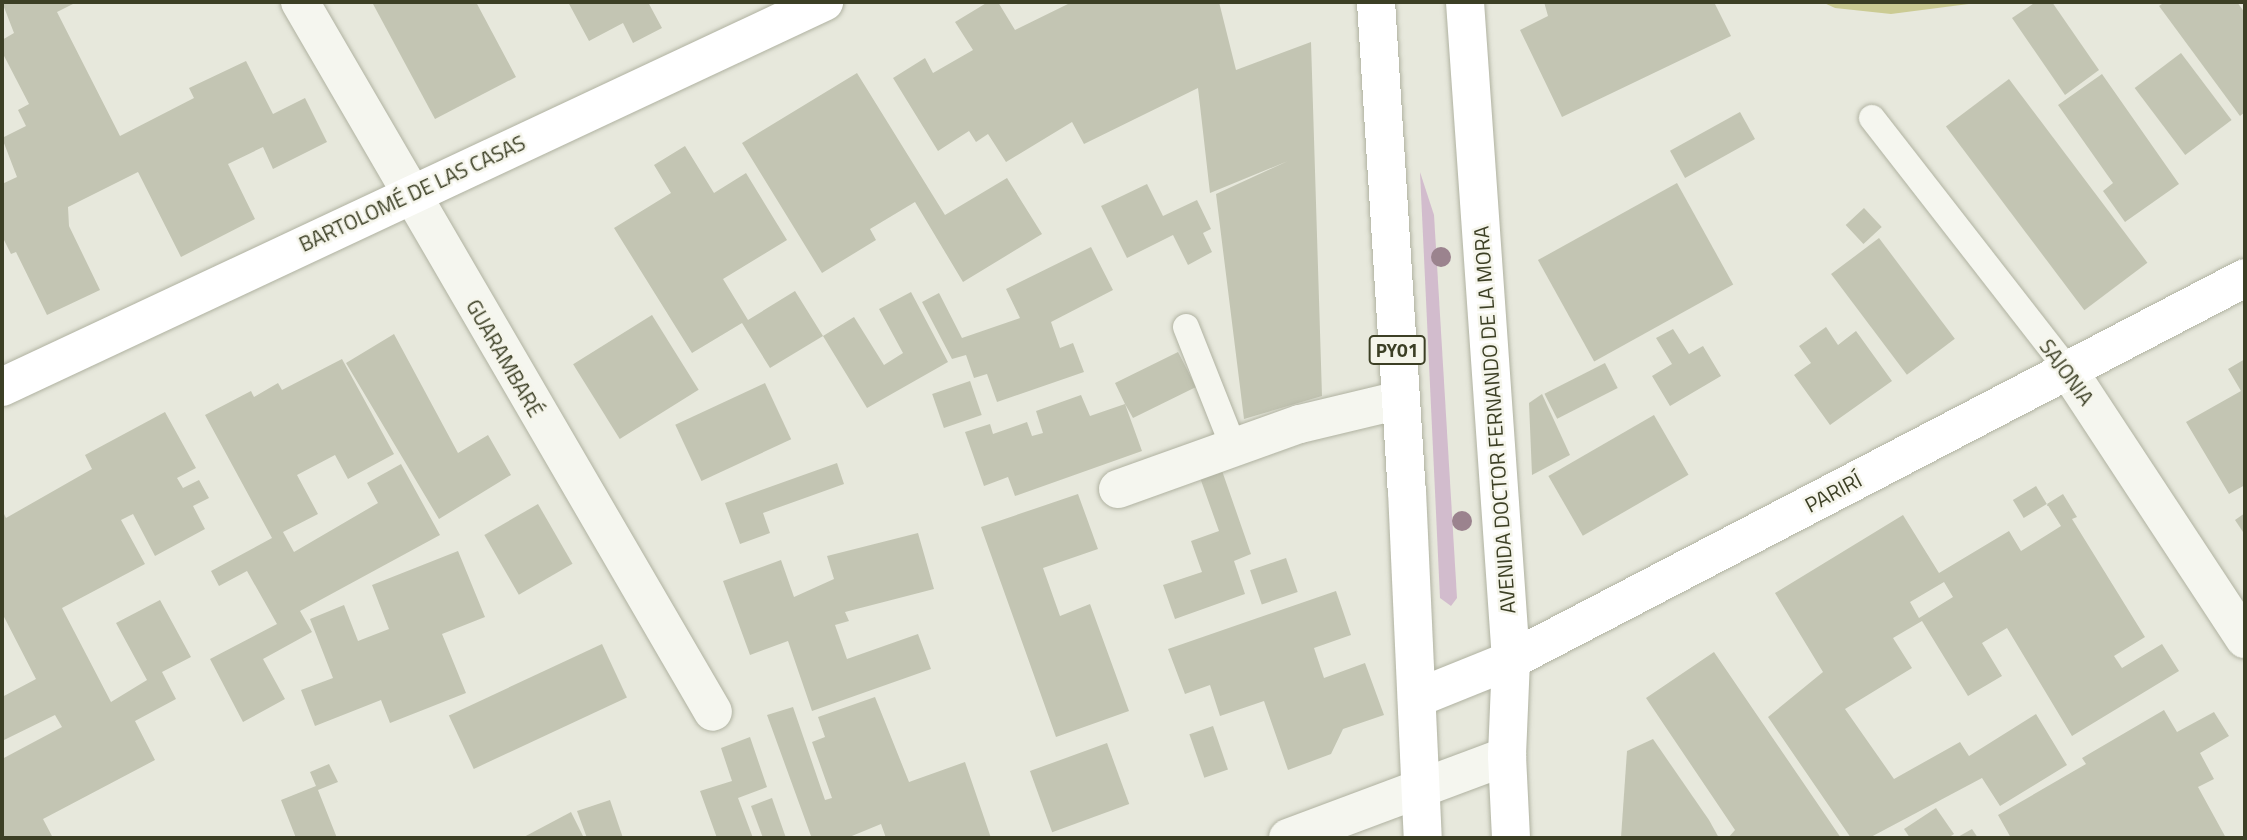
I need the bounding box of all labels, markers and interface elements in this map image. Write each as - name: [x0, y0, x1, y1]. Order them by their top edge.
- street label: BARTOLOMÉ DE LAS CASAS: [295, 129, 529, 257]
- street label: AVENIDA DOCTOR FERNANDO DE LA MORA: [1468, 225, 1520, 615]
- street label: GUARAMBARÉ: [461, 295, 549, 421]
- road number: PY01: [1367, 334, 1427, 366]
- street label: SAJONIA: [2035, 334, 2099, 410]
- street label: PARIRÍ: [1800, 467, 1866, 517]

